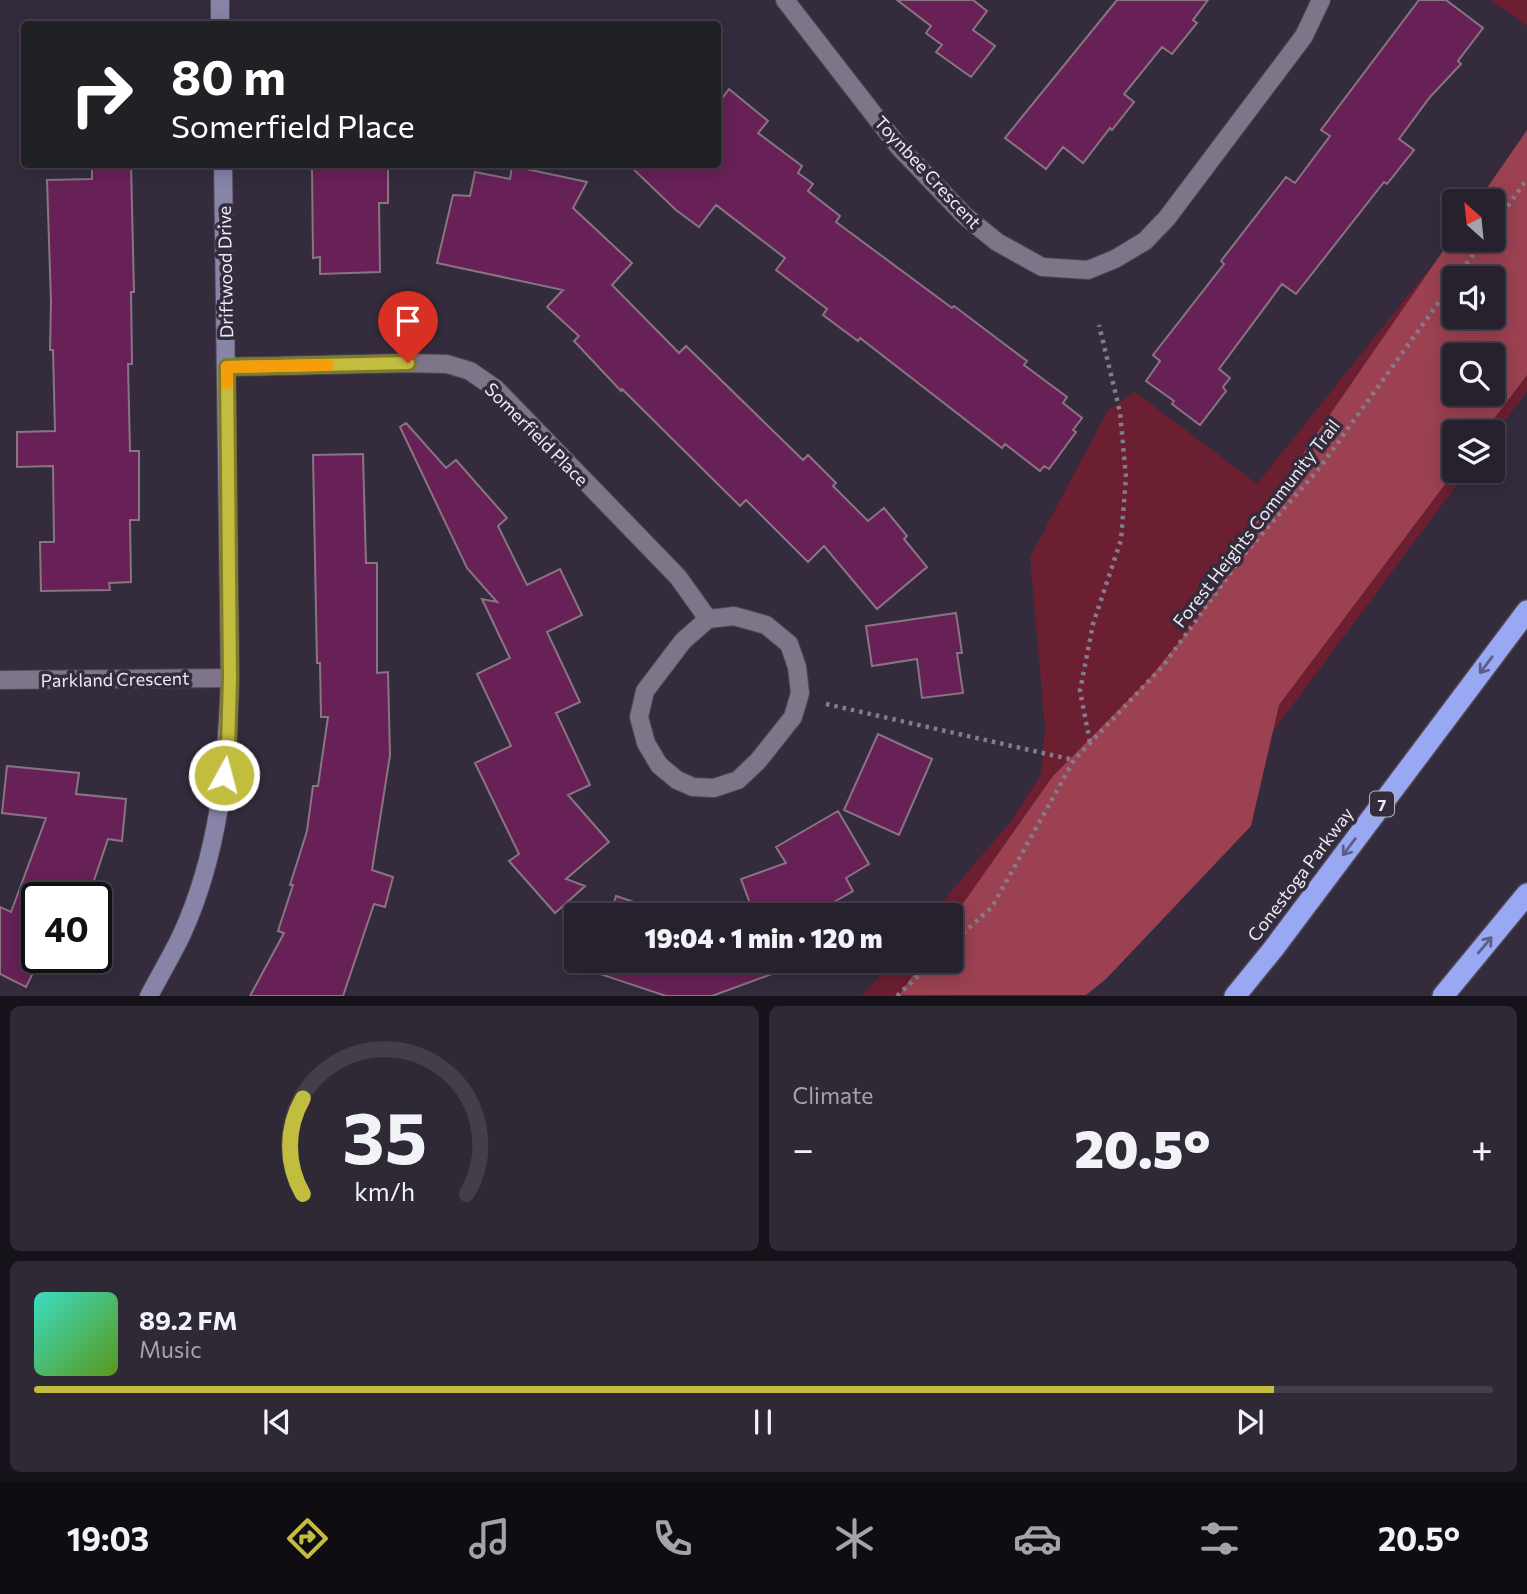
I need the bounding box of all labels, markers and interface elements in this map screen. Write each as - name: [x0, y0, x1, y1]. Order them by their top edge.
- text: 80 m: [171, 45, 286, 105]
- icon: right: [56, 49, 147, 140]
- text: Somerfield Place: [171, 105, 415, 145]
- street label: Toynbee Crescent: [870, 111, 986, 233]
- north arrow: [1442, 189, 1505, 252]
- map controls: [1442, 189, 1505, 483]
- street label: Driftwood Drive: [213, 206, 237, 338]
- button: sound: [1442, 266, 1505, 329]
- pin: [378, 291, 438, 363]
- icon: arrive: [389, 302, 427, 340]
- button: search: [1442, 343, 1505, 406]
- street label: Somerfield Place: [481, 378, 593, 490]
- street label: Forest Heights Community Trail: [1168, 415, 1344, 631]
- button: layers: [1442, 420, 1505, 483]
- one-way arrow: [1479, 656, 1494, 675]
- street label: Parkland Crescent: [40, 667, 190, 691]
- position arrow: [187, 738, 261, 812]
- road number: 7: [1370, 792, 1394, 817]
- street label: Conestoga Parkway: [1242, 803, 1358, 945]
- one-way arrow: [1342, 837, 1357, 856]
- speed limit sign: 40: [21, 882, 112, 973]
- text: 19:04 · 1 min · 120 m: [644, 922, 883, 953]
- one-way arrow: [1477, 936, 1493, 954]
- text: Climate: [793, 1081, 874, 1109]
- text: 35: [342, 1091, 427, 1180]
- text: 20.5°: [1074, 1115, 1211, 1179]
- text: −: [793, 1124, 814, 1171]
- text: +: [1471, 1124, 1493, 1171]
- text: km/h: [354, 1176, 415, 1206]
- text: 89.2 FM: [139, 1304, 237, 1335]
- text: Music: [139, 1335, 202, 1363]
- icon: previous: [258, 1403, 296, 1441]
- icon: pause: [744, 1403, 782, 1441]
- icon: next: [1231, 1403, 1269, 1441]
- icon: directions: [283, 1514, 332, 1563]
- icon: music: [465, 1514, 514, 1563]
- icon: phone: [648, 1514, 697, 1563]
- icon: climate: [830, 1514, 879, 1563]
- icon: car: [1013, 1514, 1062, 1563]
- icon: filters: [1195, 1514, 1244, 1563]
- text: 19:03: [67, 1518, 149, 1558]
- text: 20.5°: [1378, 1518, 1460, 1558]

